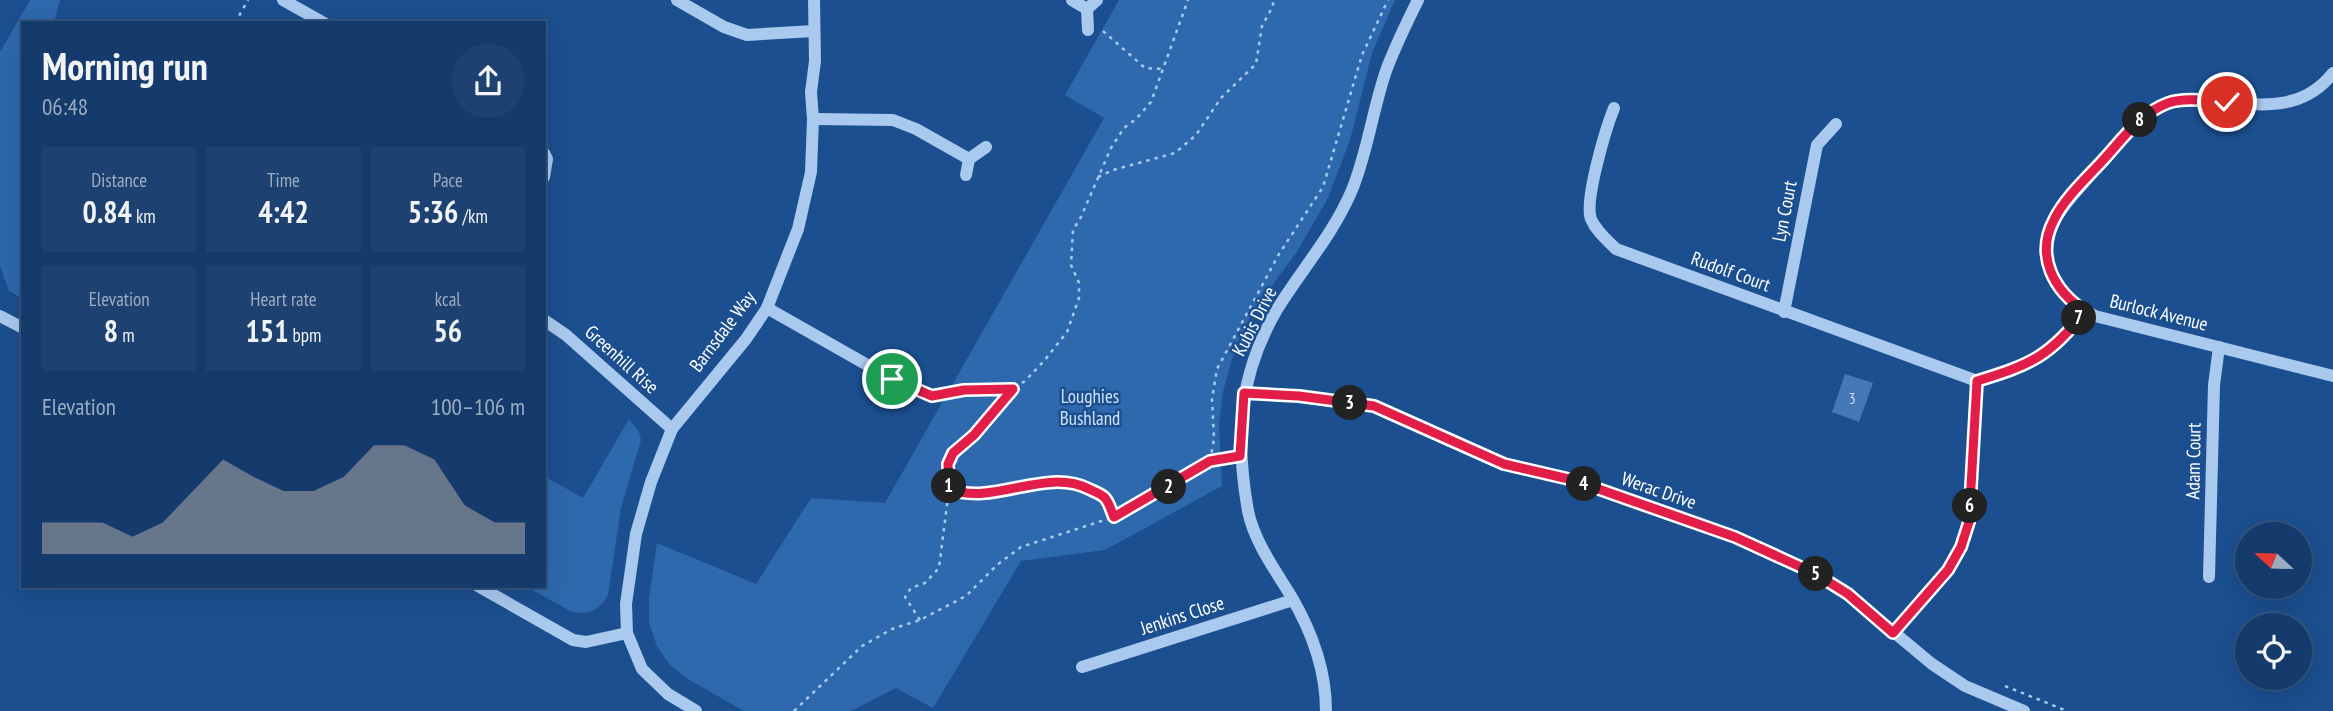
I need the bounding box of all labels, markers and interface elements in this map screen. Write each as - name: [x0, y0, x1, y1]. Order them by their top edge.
- text: Morning run: [42, 41, 208, 90]
- button: share: [451, 44, 525, 118]
- pin: [2197, 72, 2257, 132]
- icon: check: [2208, 83, 2246, 121]
- text: 06:48: [42, 92, 88, 121]
- pin: 8: [2122, 102, 2158, 138]
- text: 8: [2135, 107, 2144, 131]
- text: Distance: [91, 168, 147, 192]
- text: Time: [267, 168, 300, 192]
- text: Pace: [433, 168, 463, 192]
- street label: Lyn Court: [1766, 178, 1802, 243]
- text: 0.84: [83, 192, 132, 231]
- text: 4:42: [258, 192, 309, 231]
- text: 5:36: [408, 192, 458, 231]
- text: km: [132, 204, 156, 228]
- text: /km: [458, 204, 488, 228]
- street label: Rudolf Court: [1688, 246, 1775, 297]
- street label: Kubis Drive: [1226, 282, 1282, 360]
- street label: Barnsdale Way: [684, 285, 761, 376]
- text: Elevation: [89, 287, 150, 311]
- text: Heart rate: [250, 287, 317, 311]
- text: kcal: [435, 287, 461, 311]
- street label: Burlock Avenue: [2107, 288, 2211, 336]
- pin: 7: [2062, 300, 2096, 336]
- text: 7: [2074, 305, 2083, 329]
- text: 8: [104, 311, 118, 350]
- text: 151: [246, 311, 289, 350]
- text: 56: [433, 311, 462, 350]
- street label: Greenhill Rise: [580, 320, 664, 399]
- text: m: [118, 323, 135, 347]
- text: bpm: [289, 323, 321, 347]
- pin: [862, 349, 922, 409]
- icon: arrive: [873, 360, 911, 398]
- park label: Loughies Bushland: [1060, 384, 1120, 430]
- pin: 3: [1332, 386, 1368, 420]
- house number: 3: [1848, 388, 1856, 408]
- text: 3: [1345, 390, 1354, 414]
- text: Elevation: [42, 392, 116, 421]
- text: 100–106 m: [431, 392, 525, 421]
- street label: Adam Court: [2180, 422, 2206, 500]
- pin: 4: [1566, 466, 1602, 502]
- street label: Werac Drive: [1618, 466, 1700, 514]
- pin: 1: [932, 468, 967, 504]
- pin: 2: [1152, 470, 1186, 504]
- text: 4: [1579, 471, 1588, 495]
- text: 1: [944, 473, 953, 497]
- text: 2: [1164, 474, 1173, 498]
- pin: 6: [1952, 489, 1988, 524]
- text: 6: [1965, 493, 1974, 517]
- north arrow: [2235, 522, 2312, 598]
- map controls: [2235, 522, 2312, 690]
- pin: 5: [1798, 556, 1834, 592]
- text: 5: [1811, 561, 1820, 585]
- street label: Jenkins Close: [1136, 590, 1227, 640]
- button: locate: [2235, 613, 2312, 690]

